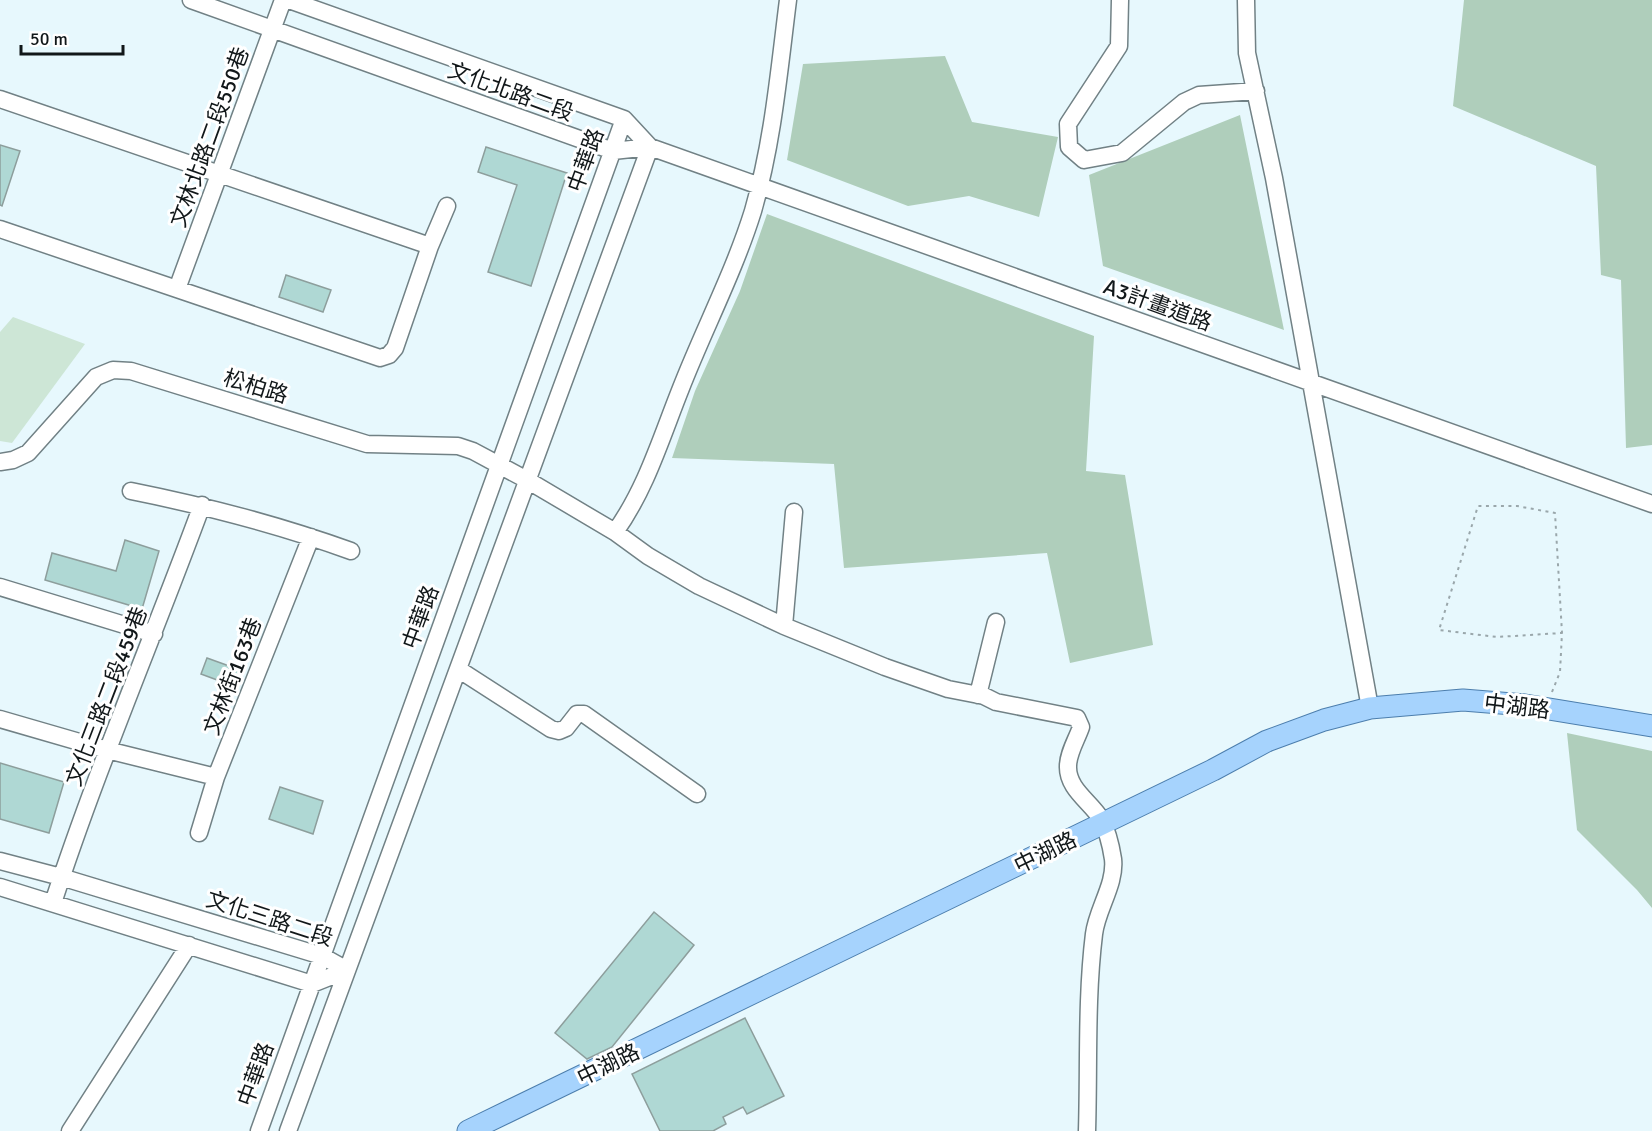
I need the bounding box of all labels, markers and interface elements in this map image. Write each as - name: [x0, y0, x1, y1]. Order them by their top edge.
- scale bar: [21, 18, 123, 56]
- text: 50 m: [30, 28, 68, 50]
- street label: 文林北路二段550巷: [164, 43, 255, 231]
- street label: 文化北路二段: [444, 56, 577, 127]
- street label: 中華路: [561, 125, 609, 196]
- street label: A3計畫道路: [1100, 272, 1216, 337]
- street label: 松柏路: [220, 364, 291, 409]
- street label: 中華路: [396, 582, 444, 653]
- street label: 文化三路二段459巷: [60, 603, 153, 790]
- street label: 文林街163巷: [198, 614, 267, 739]
- street label: 中湖路: [1483, 689, 1551, 724]
- street label: 中湖路: [1010, 826, 1081, 879]
- street label: 文化三路二段: [203, 885, 337, 952]
- street label: 中湖路: [573, 1038, 644, 1091]
- street label: 中華路: [231, 1039, 279, 1110]

